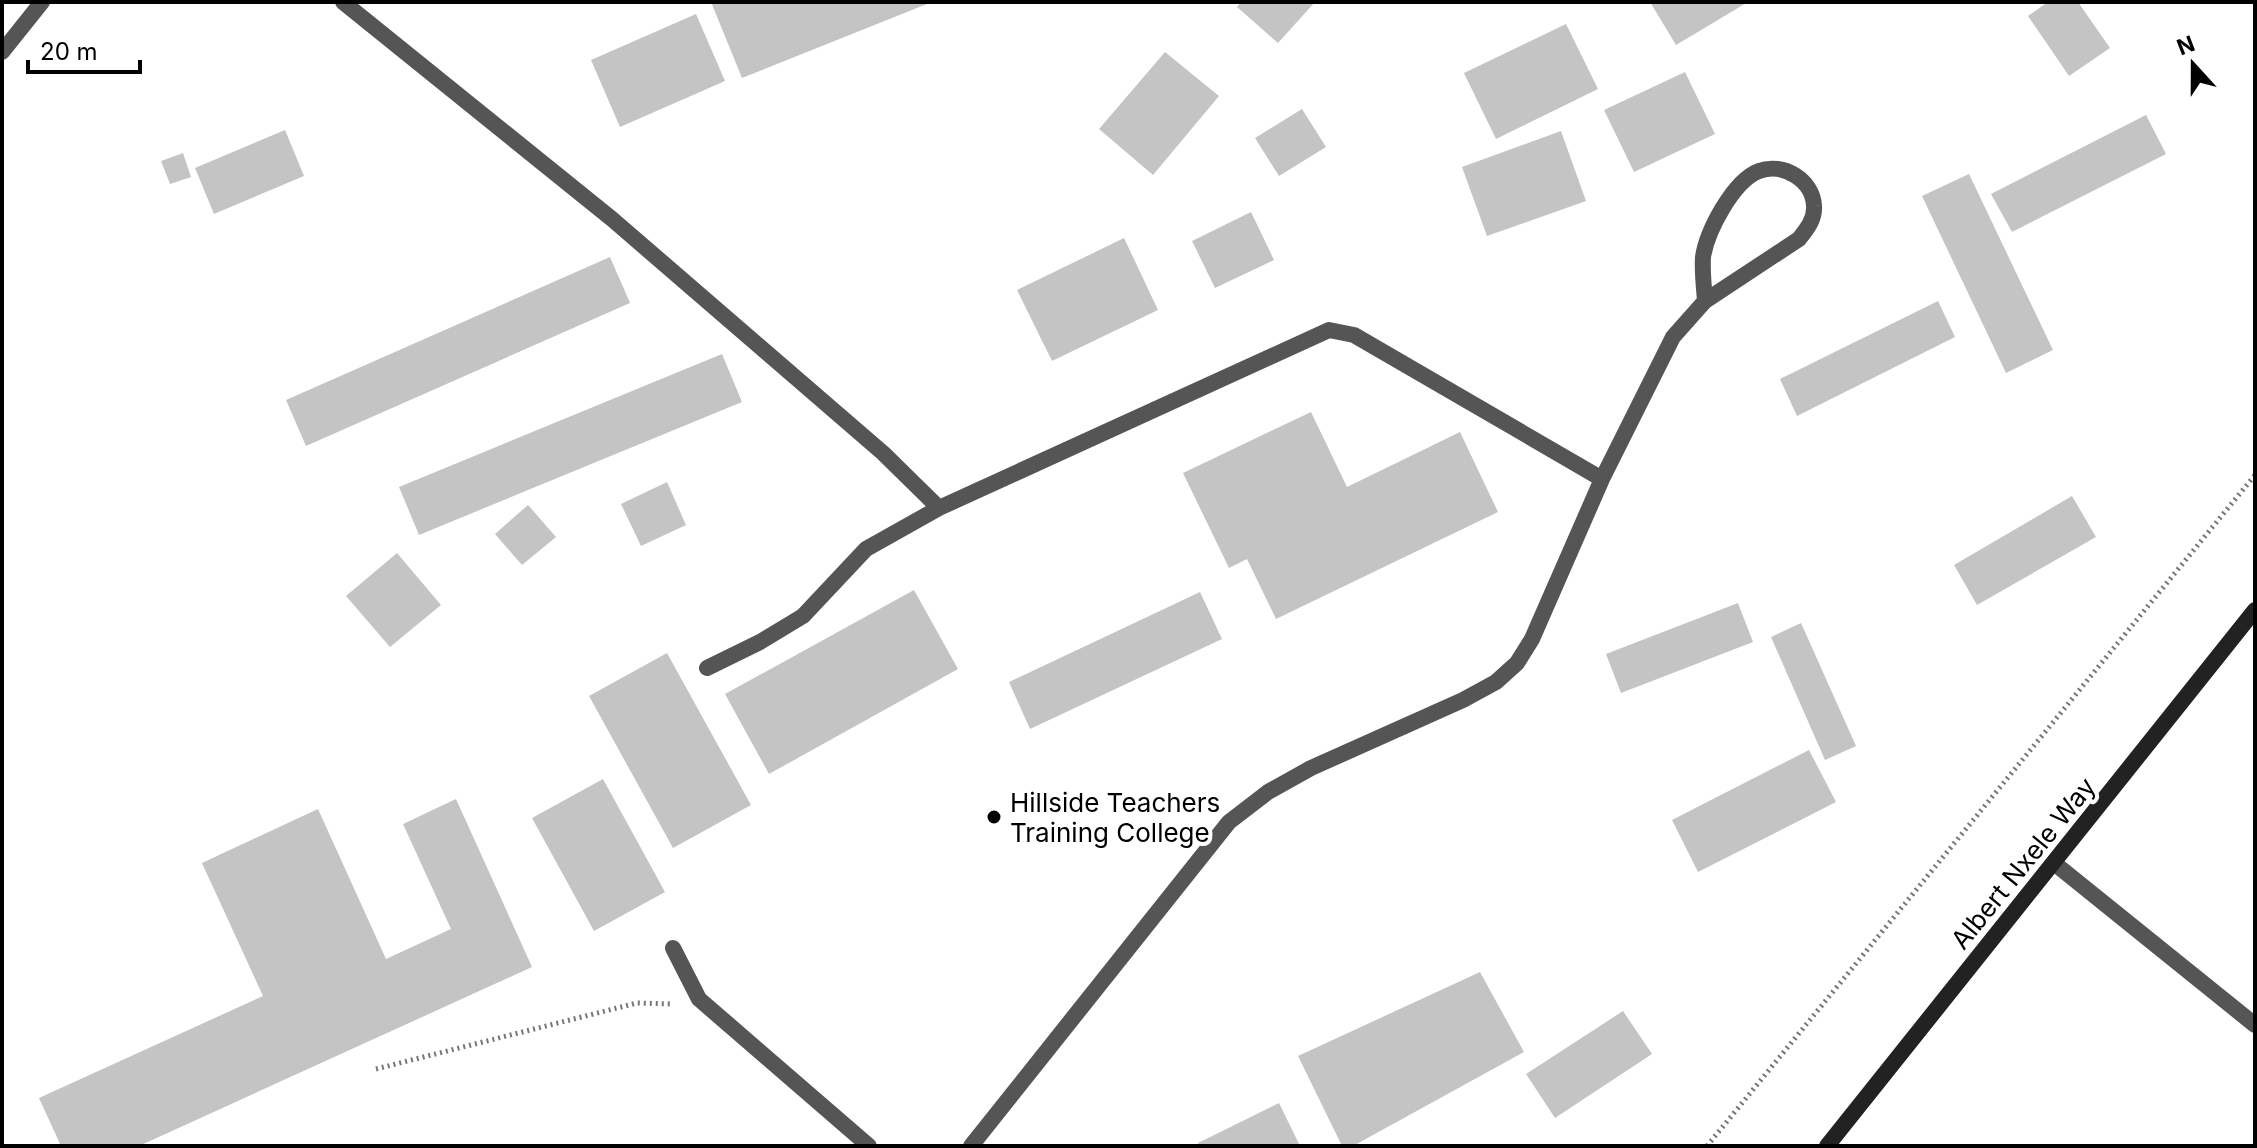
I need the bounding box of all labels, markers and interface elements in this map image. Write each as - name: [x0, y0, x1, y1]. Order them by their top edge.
- scale bar: [28, 24, 140, 74]
- north arrow: [2153, 24, 2233, 104]
- text: N: [2173, 30, 2198, 60]
- text: 20 m: [40, 37, 98, 66]
- street label: Albert Nxele Way: [1944, 771, 2102, 955]
- place label: Hillside Teachers Training College: [1010, 787, 1220, 848]
- marker: Hillside Teachers Training College: [985, 808, 1003, 826]

